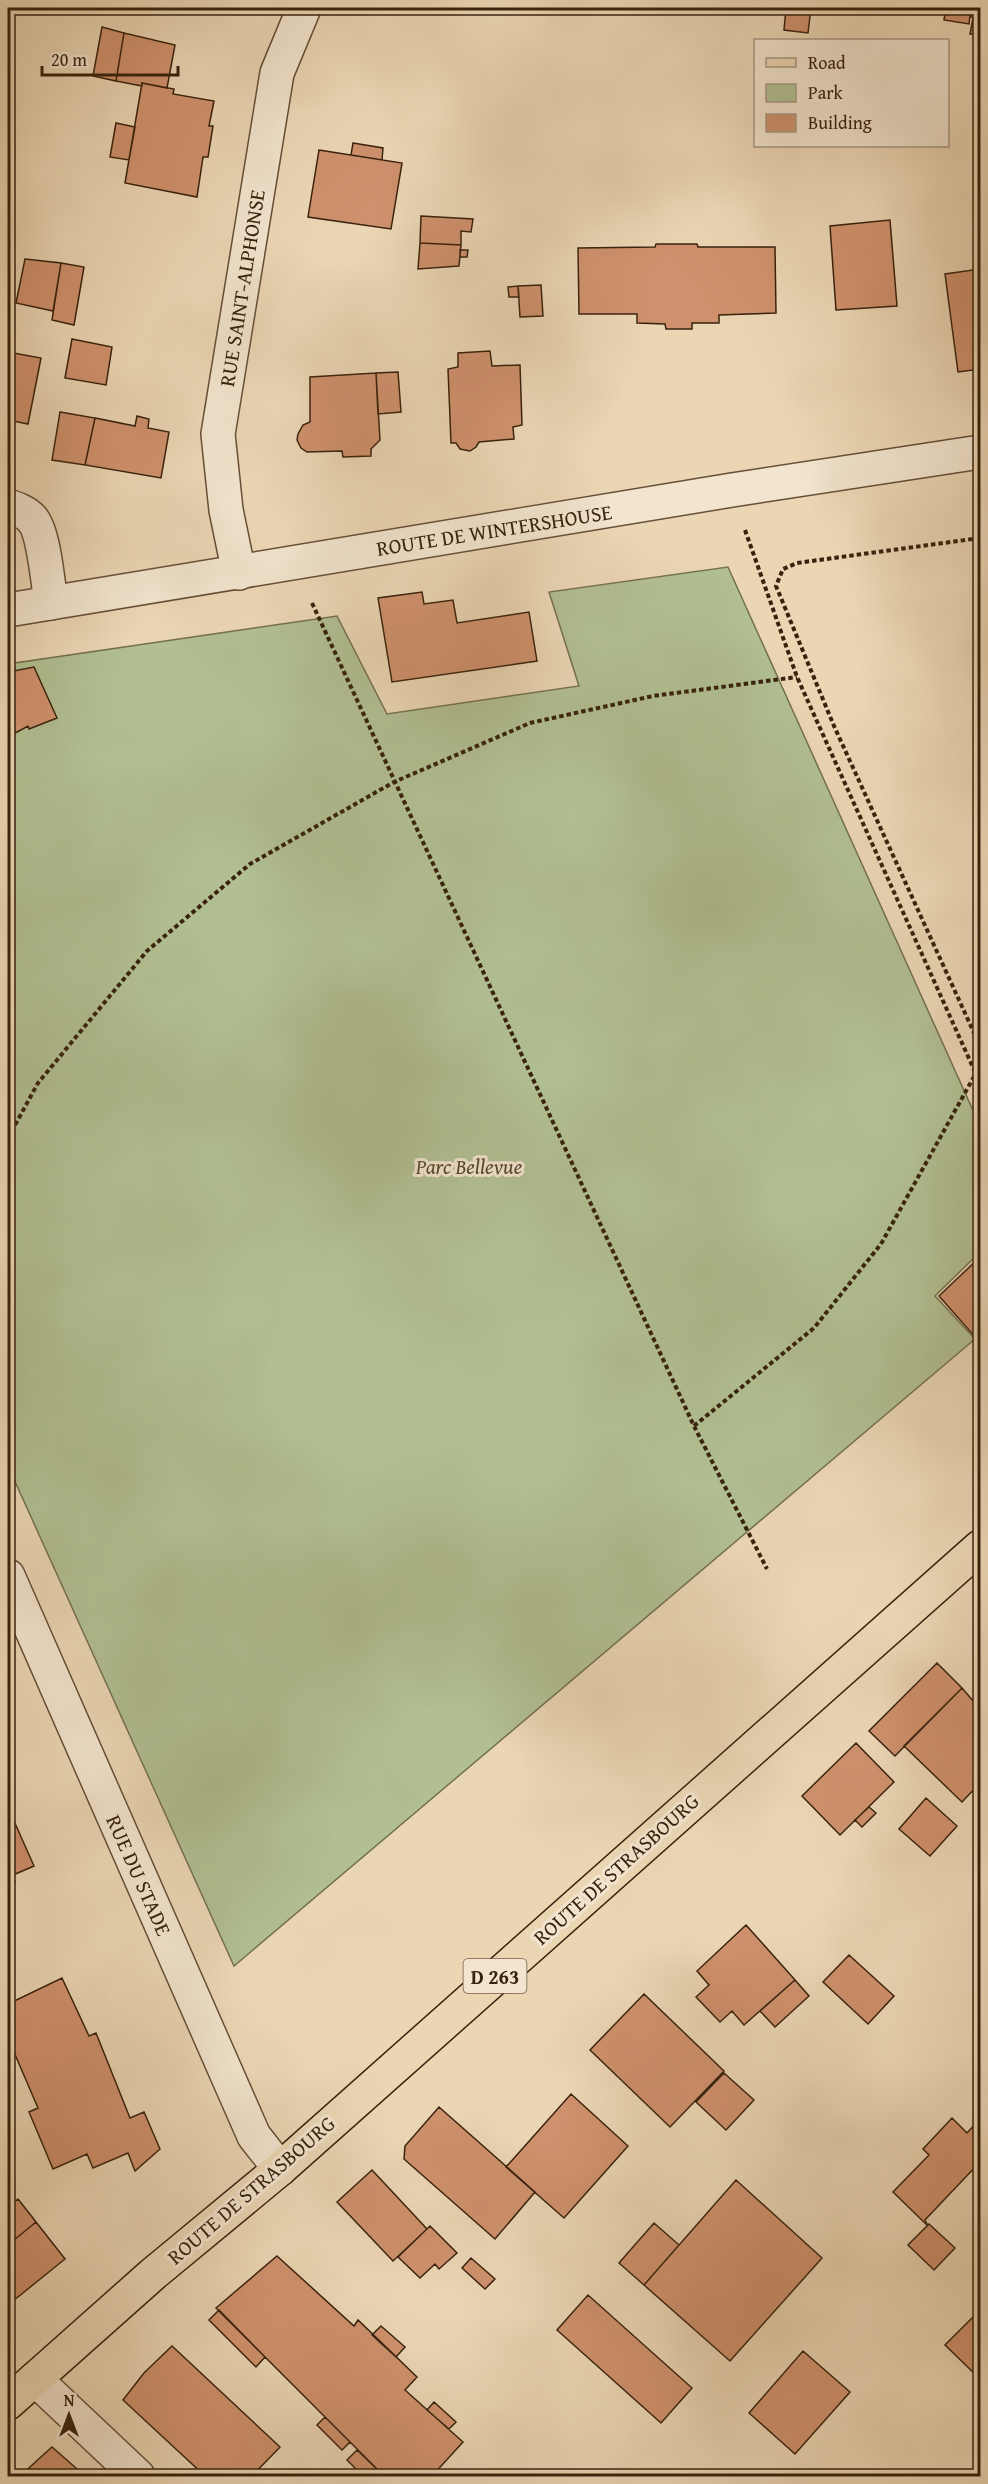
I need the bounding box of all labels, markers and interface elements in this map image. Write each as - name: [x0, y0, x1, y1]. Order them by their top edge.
- scale bar: [42, 39, 178, 77]
- legend: [754, 39, 949, 147]
- text: 20 m: [51, 46, 87, 73]
- text: Road: [808, 49, 846, 76]
- text: Park: [808, 79, 844, 106]
- text: Building: [808, 109, 872, 136]
- street label: RUE SAINT-ALPHONSE: [211, 187, 273, 389]
- street label: ROUTE DE WINTERSHOUSE: [374, 496, 614, 564]
- park label: Parc Bellevue: [415, 1151, 522, 1182]
- street label: ROUTE DE STRASBOURG: [526, 1786, 706, 1952]
- street label: RUE DU STADE: [99, 1810, 180, 1941]
- road number: D 263: [464, 1959, 526, 1993]
- street label: ROUTE DE STRASBOURG: [160, 2108, 342, 2272]
- north arrow: [39, 2385, 99, 2445]
- text: N: [64, 2388, 75, 2412]

